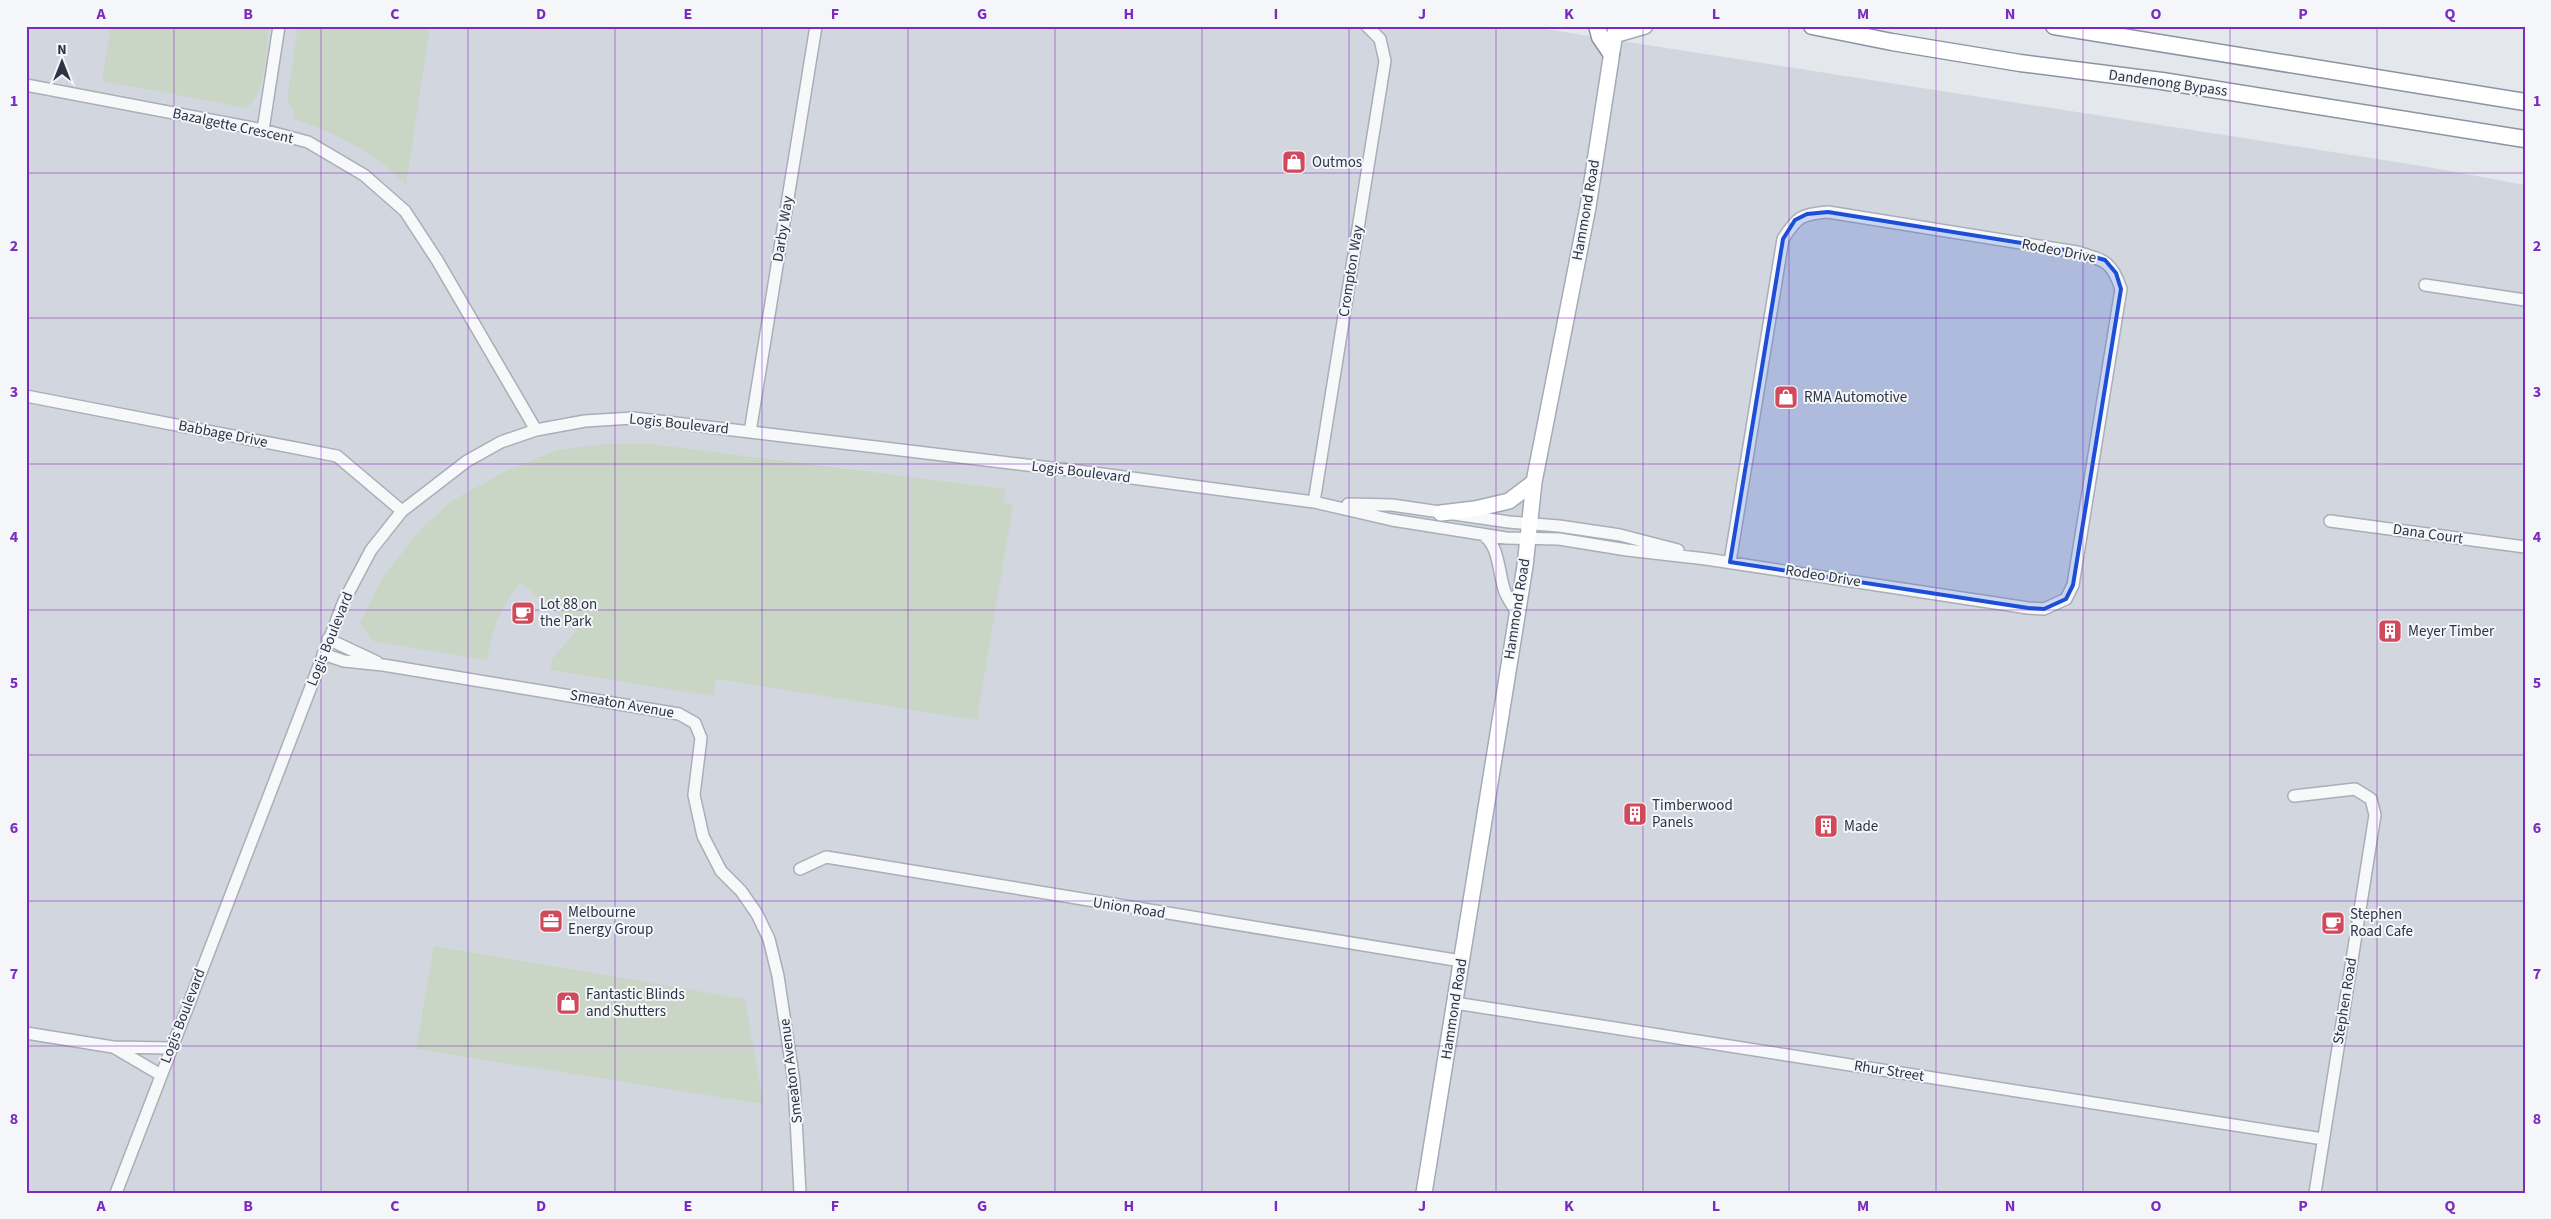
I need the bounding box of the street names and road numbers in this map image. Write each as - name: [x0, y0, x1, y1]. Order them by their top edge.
- street label: Dandenong Bypass: [2107, 64, 2229, 102]
- street label: Bazalgette Crescent: [171, 103, 295, 149]
- street label: Hammond Road: [1567, 158, 1605, 262]
- street label: Darby Way: [767, 195, 799, 263]
- street label: Crompton Way: [1333, 224, 1369, 318]
- street label: Rodeo Drive: [2020, 233, 2098, 269]
- street label: Logis Boulevard: [628, 408, 730, 440]
- street label: Babbage Drive: [177, 415, 269, 453]
- street label: Logis Boulevard: [1030, 455, 1132, 489]
- street label: Dana Court: [2392, 519, 2464, 549]
- street label: Hammond Road: [1499, 557, 1535, 661]
- street label: Rodeo Drive: [1784, 560, 1862, 592]
- street label: Logis Boulevard: [302, 589, 358, 689]
- street label: Smeaton Avenue: [568, 685, 676, 723]
- street label: Union Road: [1091, 892, 1167, 924]
- street label: Stephen Road: [2328, 956, 2362, 1046]
- street label: Hammond Road: [1436, 957, 1472, 1061]
- street label: Logis Boulevard: [155, 966, 211, 1066]
- street label: Smeaton Avenue: [774, 1017, 808, 1125]
- street label: Rhur Street: [1852, 1055, 1926, 1087]

